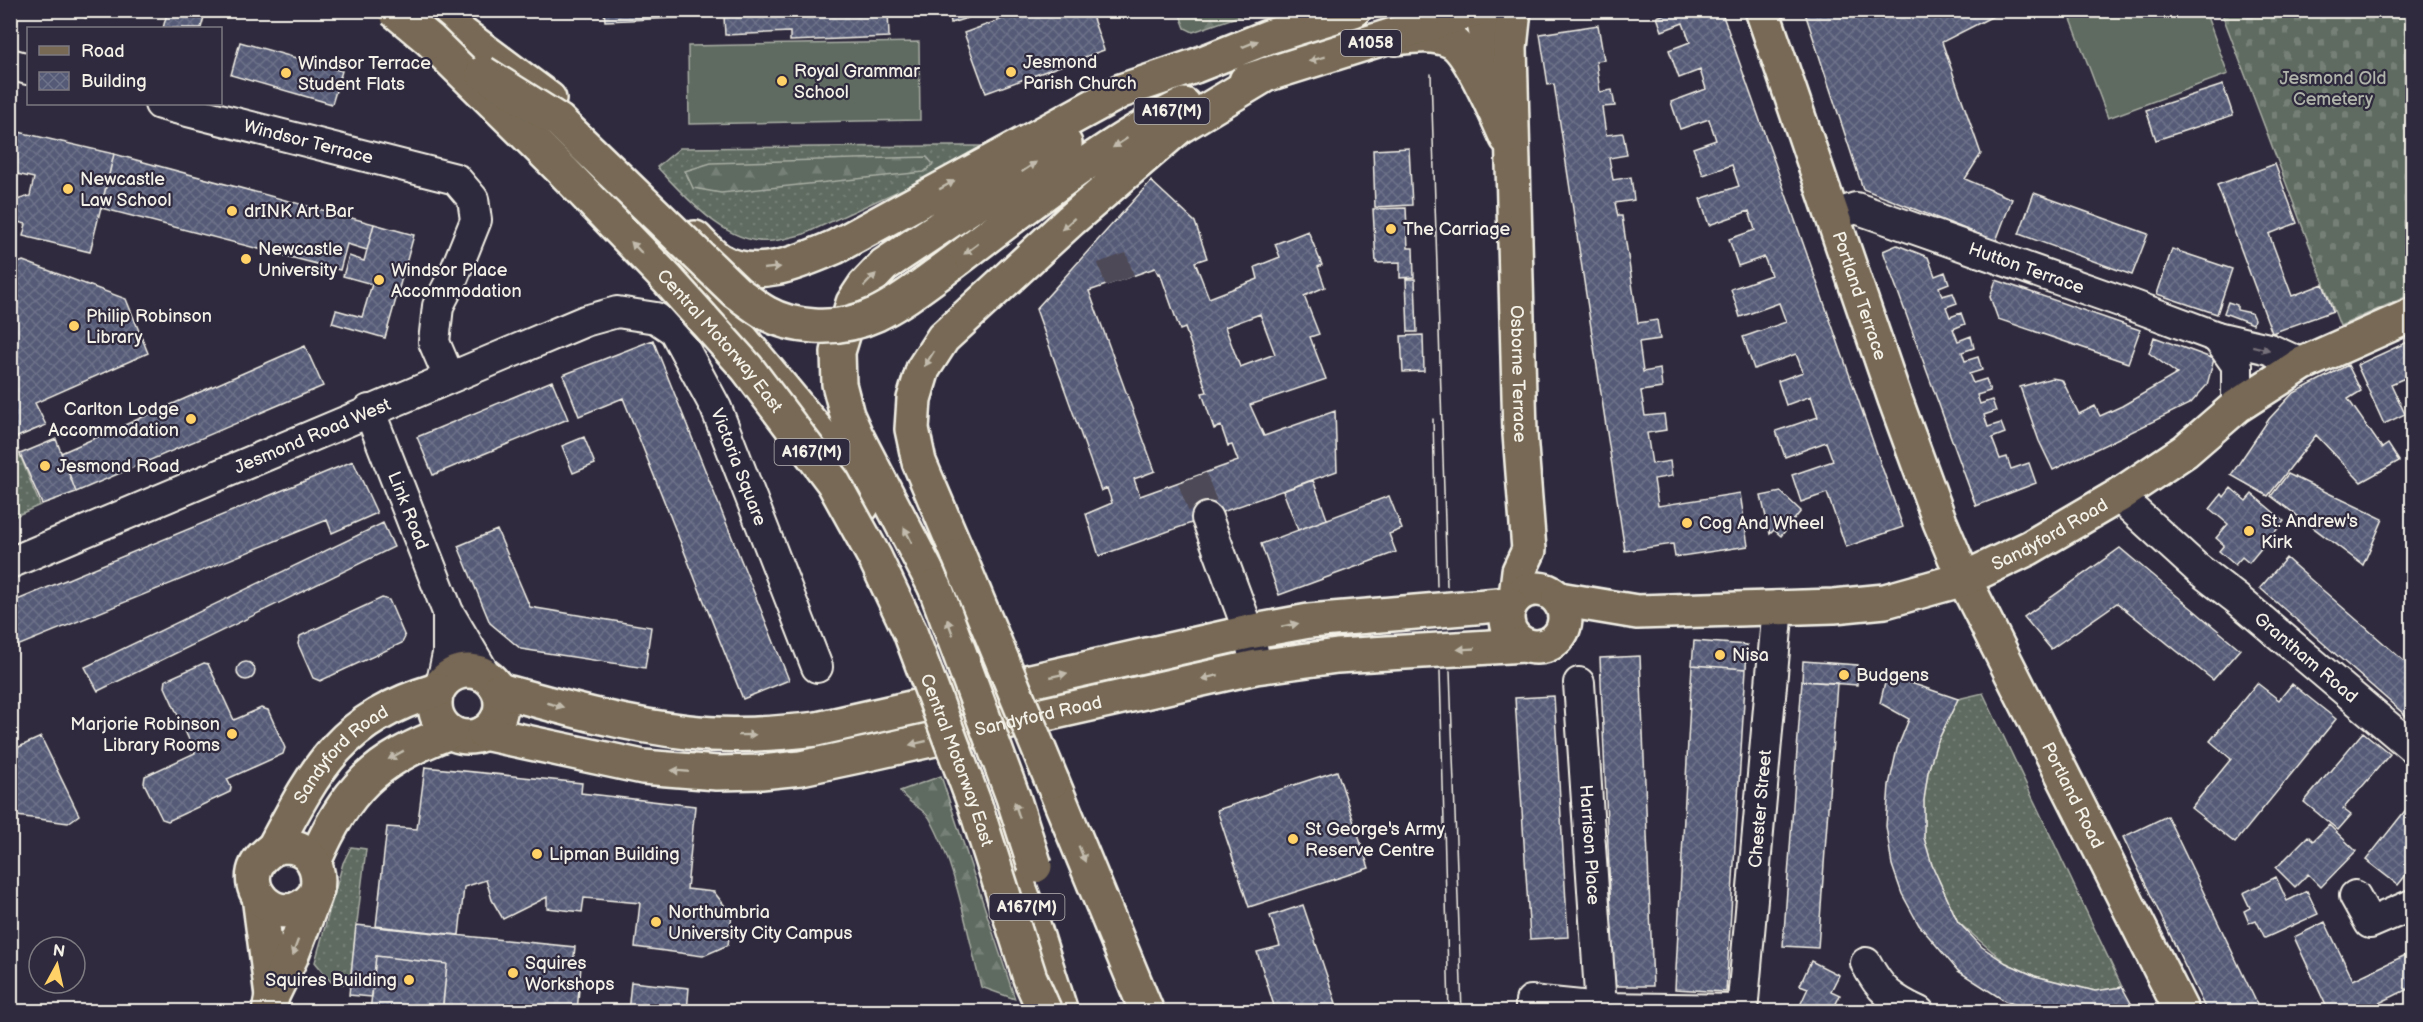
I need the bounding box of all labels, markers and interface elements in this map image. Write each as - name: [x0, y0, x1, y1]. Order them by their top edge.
- legend: [27, 27, 222, 105]
- road number: A1058: [1341, 30, 1401, 56]
- one-way arrow: [1241, 39, 1259, 49]
- text: Road: [81, 41, 125, 62]
- place label: Jesmond Parish Church: [1023, 52, 1137, 94]
- place label: Windsor Terrace Student Flats: [298, 53, 431, 95]
- one-way arrow: [1308, 55, 1326, 64]
- place label: Royal Grammar School: [794, 61, 920, 103]
- marker: Jesmond Parish Church: [1004, 65, 1018, 79]
- marker: Windsor Terrace Student Flats: [279, 66, 293, 80]
- park label: Jesmond Old Cemetery: [2280, 68, 2386, 110]
- text: Building: [81, 71, 147, 92]
- marker: Royal Grammar School: [775, 74, 789, 88]
- road number: A167(M): [1134, 98, 1210, 124]
- street label: Windsor Terrace: [241, 115, 376, 168]
- one-way arrow: [1112, 137, 1128, 148]
- one-way arrow: [1021, 161, 1037, 172]
- place label: Newcastle Law School: [80, 169, 171, 211]
- one-way arrow: [939, 180, 956, 190]
- marker: Newcastle Law School: [61, 182, 75, 196]
- place label: drINK Art Bar: [244, 201, 354, 222]
- marker: drINK Art Bar: [225, 204, 239, 218]
- one-way arrow: [1061, 217, 1076, 230]
- place label: The Carriage: [1403, 219, 1511, 240]
- marker: The Carriage: [1384, 222, 1398, 236]
- street label: Portland Terrace: [1828, 229, 1892, 363]
- street label: Hutton Terrace: [1966, 238, 2087, 298]
- place label: Newcastle University: [258, 239, 343, 281]
- one-way arrow: [630, 240, 644, 255]
- one-way arrow: [964, 243, 980, 255]
- marker: Newcastle University: [239, 252, 253, 266]
- place label: Windsor Place Accommodation: [391, 260, 522, 302]
- one-way arrow: [762, 263, 781, 273]
- street label: Central Motorway East: [653, 265, 788, 417]
- marker: Windsor Place Accommodation: [372, 273, 386, 287]
- one-way arrow: [863, 273, 877, 287]
- street label: Osborne Terrace: [1506, 305, 1531, 443]
- place label: Philip Robinson Library: [86, 306, 212, 348]
- marker: Philip Robinson Library: [67, 319, 81, 333]
- one-way arrow: [2251, 343, 2270, 353]
- one-way arrow: [923, 351, 935, 367]
- street label: Jesmond Road West: [231, 393, 394, 478]
- place label: Carlton Lodge Accommodation: [48, 399, 179, 441]
- street label: Victoria Square: [707, 405, 771, 529]
- marker: Carlton Lodge Accommodation: [184, 412, 198, 426]
- road number: A167(M): [774, 439, 850, 465]
- place label: Jesmond Road: [57, 456, 180, 477]
- marker: Jesmond Road: [38, 459, 52, 473]
- street label: Link Road: [384, 469, 433, 553]
- street label: Sandyford Road: [1988, 494, 2112, 575]
- place label: St. Andrew's Kirk: [2261, 511, 2358, 553]
- place label: Cog And Wheel: [1699, 513, 1824, 534]
- marker: Cog And Wheel: [1680, 516, 1694, 530]
- marker: St. Andrew's Kirk: [2242, 524, 2256, 538]
- one-way arrow: [903, 526, 913, 543]
- street label: Grantham Road: [2250, 608, 2362, 707]
- one-way arrow: [944, 618, 954, 636]
- one-way arrow: [1281, 620, 1300, 629]
- one-way arrow: [1457, 644, 1476, 653]
- place label: Nisa: [1732, 645, 1769, 666]
- marker: Nisa: [1713, 648, 1727, 662]
- place label: Budgens: [1856, 665, 1929, 686]
- marker: Budgens: [1837, 668, 1851, 682]
- one-way arrow: [1049, 669, 1068, 679]
- street label: Central Motorway East: [916, 671, 998, 849]
- one-way arrow: [1201, 672, 1220, 682]
- street label: Sandyford Road: [973, 691, 1104, 740]
- street label: Sandyford Road: [289, 701, 392, 808]
- one-way arrow: [546, 701, 564, 710]
- place label: Marjorie Robinson Library Rooms: [70, 714, 220, 756]
- marker: Marjorie Robinson Library Rooms: [225, 727, 239, 741]
- one-way arrow: [738, 730, 757, 740]
- one-way arrow: [908, 739, 927, 748]
- street label: Portland Road: [2037, 739, 2108, 852]
- street label: Chester Street: [1744, 748, 1776, 869]
- one-way arrow: [388, 750, 405, 760]
- one-way arrow: [671, 766, 690, 776]
- street label: Harrison Place: [1575, 784, 1605, 906]
- one-way arrow: [1012, 801, 1021, 819]
- place label: St George's Army Reserve Centre: [1305, 819, 1446, 861]
- marker: St George's Army Reserve Centre: [1286, 832, 1300, 846]
- place label: Lipman Building: [549, 844, 680, 865]
- one-way arrow: [1077, 846, 1087, 864]
- marker: Lipman Building: [530, 847, 544, 861]
- road number: A167(M): [990, 894, 1064, 920]
- place label: Northumbria University City Campus: [668, 902, 853, 944]
- marker: Northumbria University City Campus: [649, 915, 663, 929]
- north arrow: [27, 935, 87, 995]
- one-way arrow: [289, 939, 299, 957]
- text: N: [52, 941, 66, 962]
- place label: Squires Workshops: [525, 953, 614, 995]
- marker: Squires Workshops: [506, 966, 520, 980]
- place label: Squires Building: [265, 970, 397, 991]
- marker: Squires Building: [402, 973, 416, 987]

